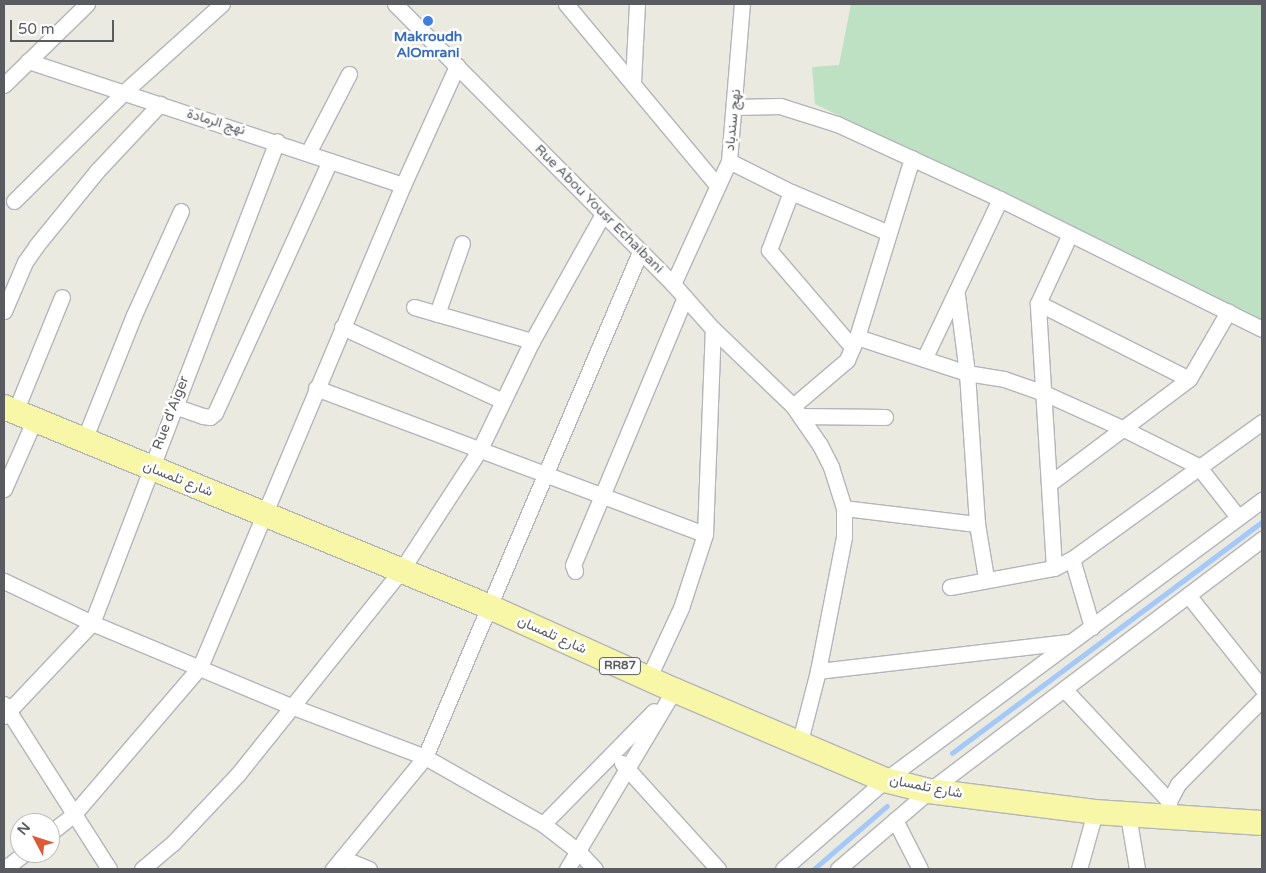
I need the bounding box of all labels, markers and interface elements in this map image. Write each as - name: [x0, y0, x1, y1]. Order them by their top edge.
- scale bar: [12, 10, 116, 42]
- marker: Makroudh AlOmrani: [422, 15, 434, 27]
- text: 50 m: [18, 20, 55, 38]
- place label: Makroudh AlOmrani: [394, 29, 462, 62]
- street label: نهج سندباد: [721, 88, 745, 152]
- street label: نهج الرمادة: [185, 105, 247, 139]
- street label: Rue Abou Yousr Echaibani: [531, 141, 667, 277]
- street label: Rue d'Aiger: [149, 374, 193, 452]
- street label: شارع تلمسان: [141, 457, 215, 501]
- street label: شارع تلمسان: [515, 612, 589, 658]
- road number: RR87: [599, 656, 641, 676]
- street label: شارع تلمسان: [888, 772, 964, 802]
- north arrow: [10, 813, 60, 863]
- text: N: [14, 819, 34, 838]

